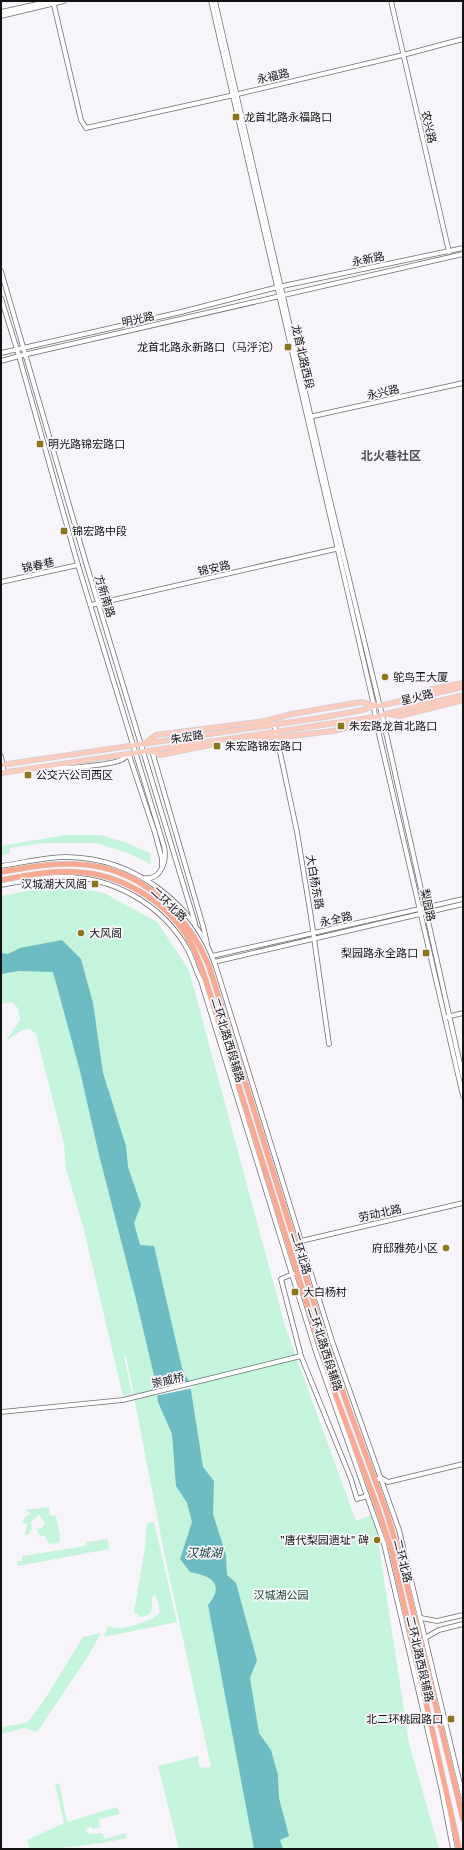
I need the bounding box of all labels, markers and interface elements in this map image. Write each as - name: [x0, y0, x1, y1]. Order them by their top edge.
- street label: 永福路: [256, 66, 290, 86]
- street label: 农兴路: [419, 110, 439, 144]
- place label: 龙首北路永福路口: [244, 111, 332, 123]
- marker: 龙首北路永福路口: [231, 112, 241, 122]
- street label: 永新路: [351, 250, 385, 268]
- street label: 明光路: [121, 309, 155, 329]
- street label: 龙首北路西段: [290, 323, 316, 391]
- place label: 龙首北路永新路口（马泘沱）: [137, 341, 280, 353]
- marker: 龙首北路永新路口（马泘沱）: [283, 342, 293, 352]
- street label: 永兴路: [366, 382, 400, 402]
- place label: 明光路锦宏路口: [48, 438, 125, 450]
- marker: 明光路锦宏路口: [35, 439, 45, 449]
- district label: 北火巷社区: [361, 449, 421, 463]
- place label: 锦宏路中段: [72, 525, 127, 537]
- marker: 锦宏路中段: [59, 526, 69, 536]
- street label: 锦春巷: [21, 555, 55, 575]
- street label: 锦安路: [197, 558, 231, 578]
- street label: 方新南路: [93, 573, 117, 619]
- place label: 鸵鸟王大厦: [393, 671, 448, 683]
- marker: 鸵鸟王大厦: [380, 672, 390, 682]
- street label: 星火路: [400, 687, 434, 707]
- place label: 朱宏路龙首北路口: [349, 720, 437, 732]
- marker: 朱宏路龙首北路口: [336, 721, 346, 731]
- street label: 朱宏路: [170, 728, 204, 746]
- place label: 朱宏路锦宏路口: [225, 740, 302, 752]
- marker: 朱宏路锦宏路口: [212, 741, 222, 751]
- place label: 公交六公司西区: [36, 769, 113, 781]
- marker: 公交六公司西区: [23, 770, 33, 780]
- street label: 大白杨东路: [304, 854, 326, 910]
- place label: 汉城湖大风阁: [21, 878, 87, 890]
- marker: 汉城湖大风阁: [90, 879, 100, 889]
- street label: 二环北路: [149, 885, 189, 923]
- street label: 梨园路: [418, 888, 438, 922]
- street label: 永全路: [319, 909, 353, 929]
- place label: 大风阁: [89, 927, 122, 939]
- marker: 大风阁: [76, 928, 86, 938]
- place label: 梨园路永全路口: [341, 947, 418, 959]
- marker: 梨园路永全路口: [421, 948, 431, 958]
- street label: 二环北路西段辅路: [209, 996, 247, 1084]
- street label: 劳动北路: [357, 1202, 403, 1224]
- street label: 二环北路: [289, 1230, 313, 1276]
- place label: 府邸雅苑小区: [372, 1242, 438, 1254]
- marker: 府邸雅苑小区: [441, 1243, 451, 1253]
- place label: 大白杨村: [303, 1286, 347, 1298]
- marker: 大白杨村: [290, 1287, 300, 1297]
- street label: 二环北路西段辅路: [306, 1305, 344, 1393]
- street label: 崇威桥: [151, 1370, 185, 1390]
- place label: "唐代梨园遗址" 碑: [280, 1534, 369, 1546]
- marker: "唐代梨园遗址" 碑: [372, 1535, 382, 1545]
- street label: 二环北路: [392, 1538, 414, 1584]
- water label: 汉城湖: [186, 1546, 224, 1560]
- park label: 汉城湖公园: [254, 1589, 309, 1601]
- street label: 二环北路西段辅路: [404, 1615, 436, 1703]
- place label: 北二环桃园路口: [366, 1713, 443, 1725]
- marker: 北二环桃园路口: [446, 1714, 456, 1724]

